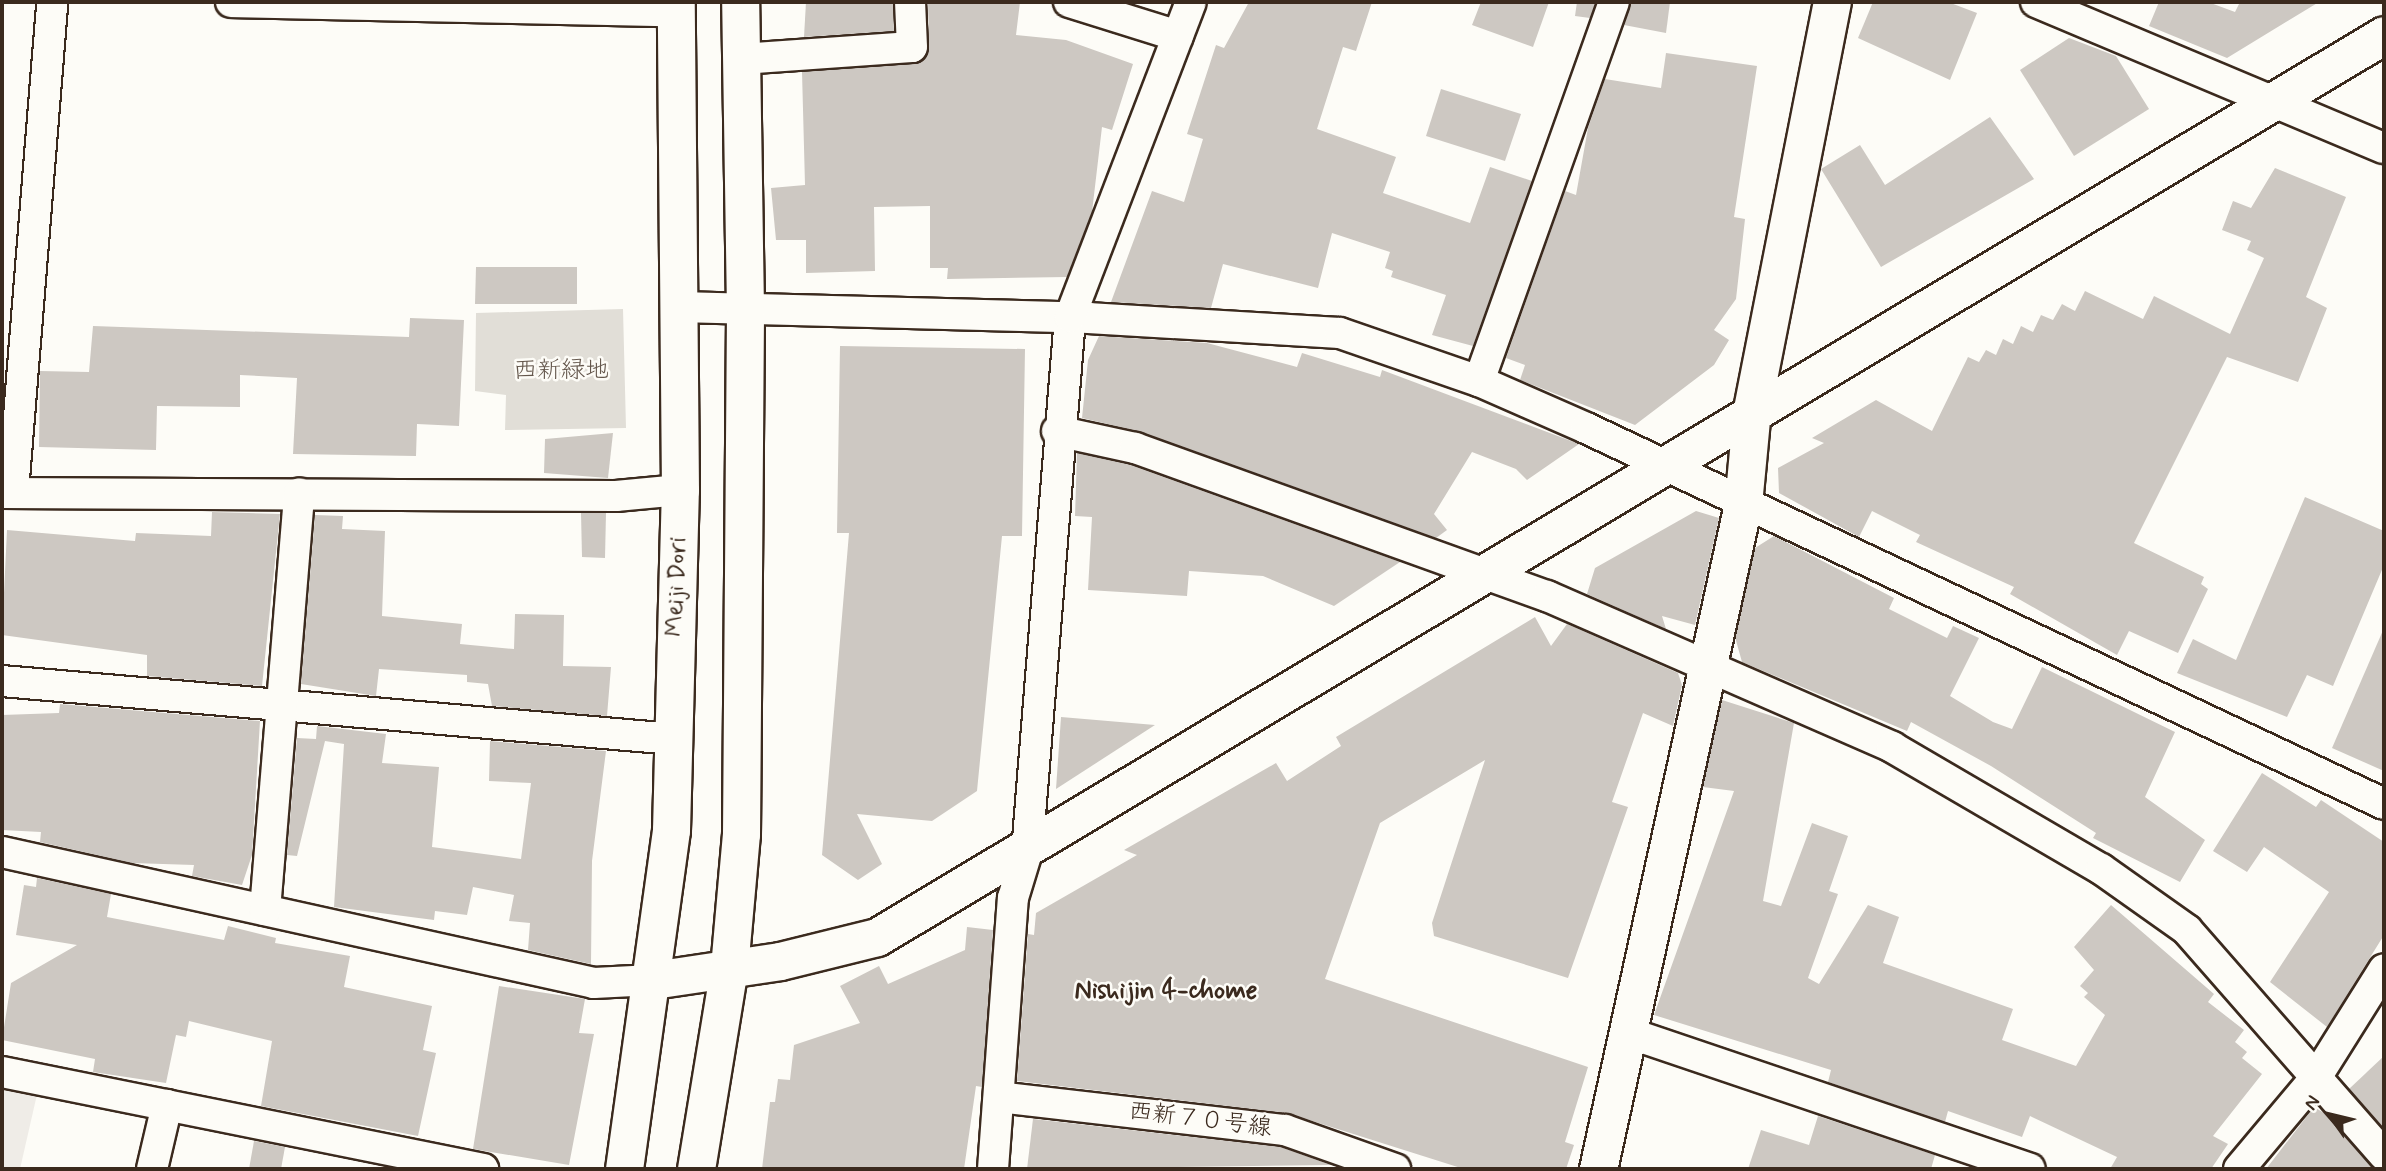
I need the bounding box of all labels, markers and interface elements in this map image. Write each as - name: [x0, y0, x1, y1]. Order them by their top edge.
- park label: 西新緑地: [513, 357, 609, 385]
- street label: Meiji Dori: [661, 537, 693, 637]
- district label: Nishijin 4-chome: [1074, 976, 1258, 1008]
- north arrow: [2295, 1080, 2365, 1150]
- text: N: [2298, 1091, 2326, 1115]
- street label: 西新７０号線: [1127, 1097, 1273, 1143]

